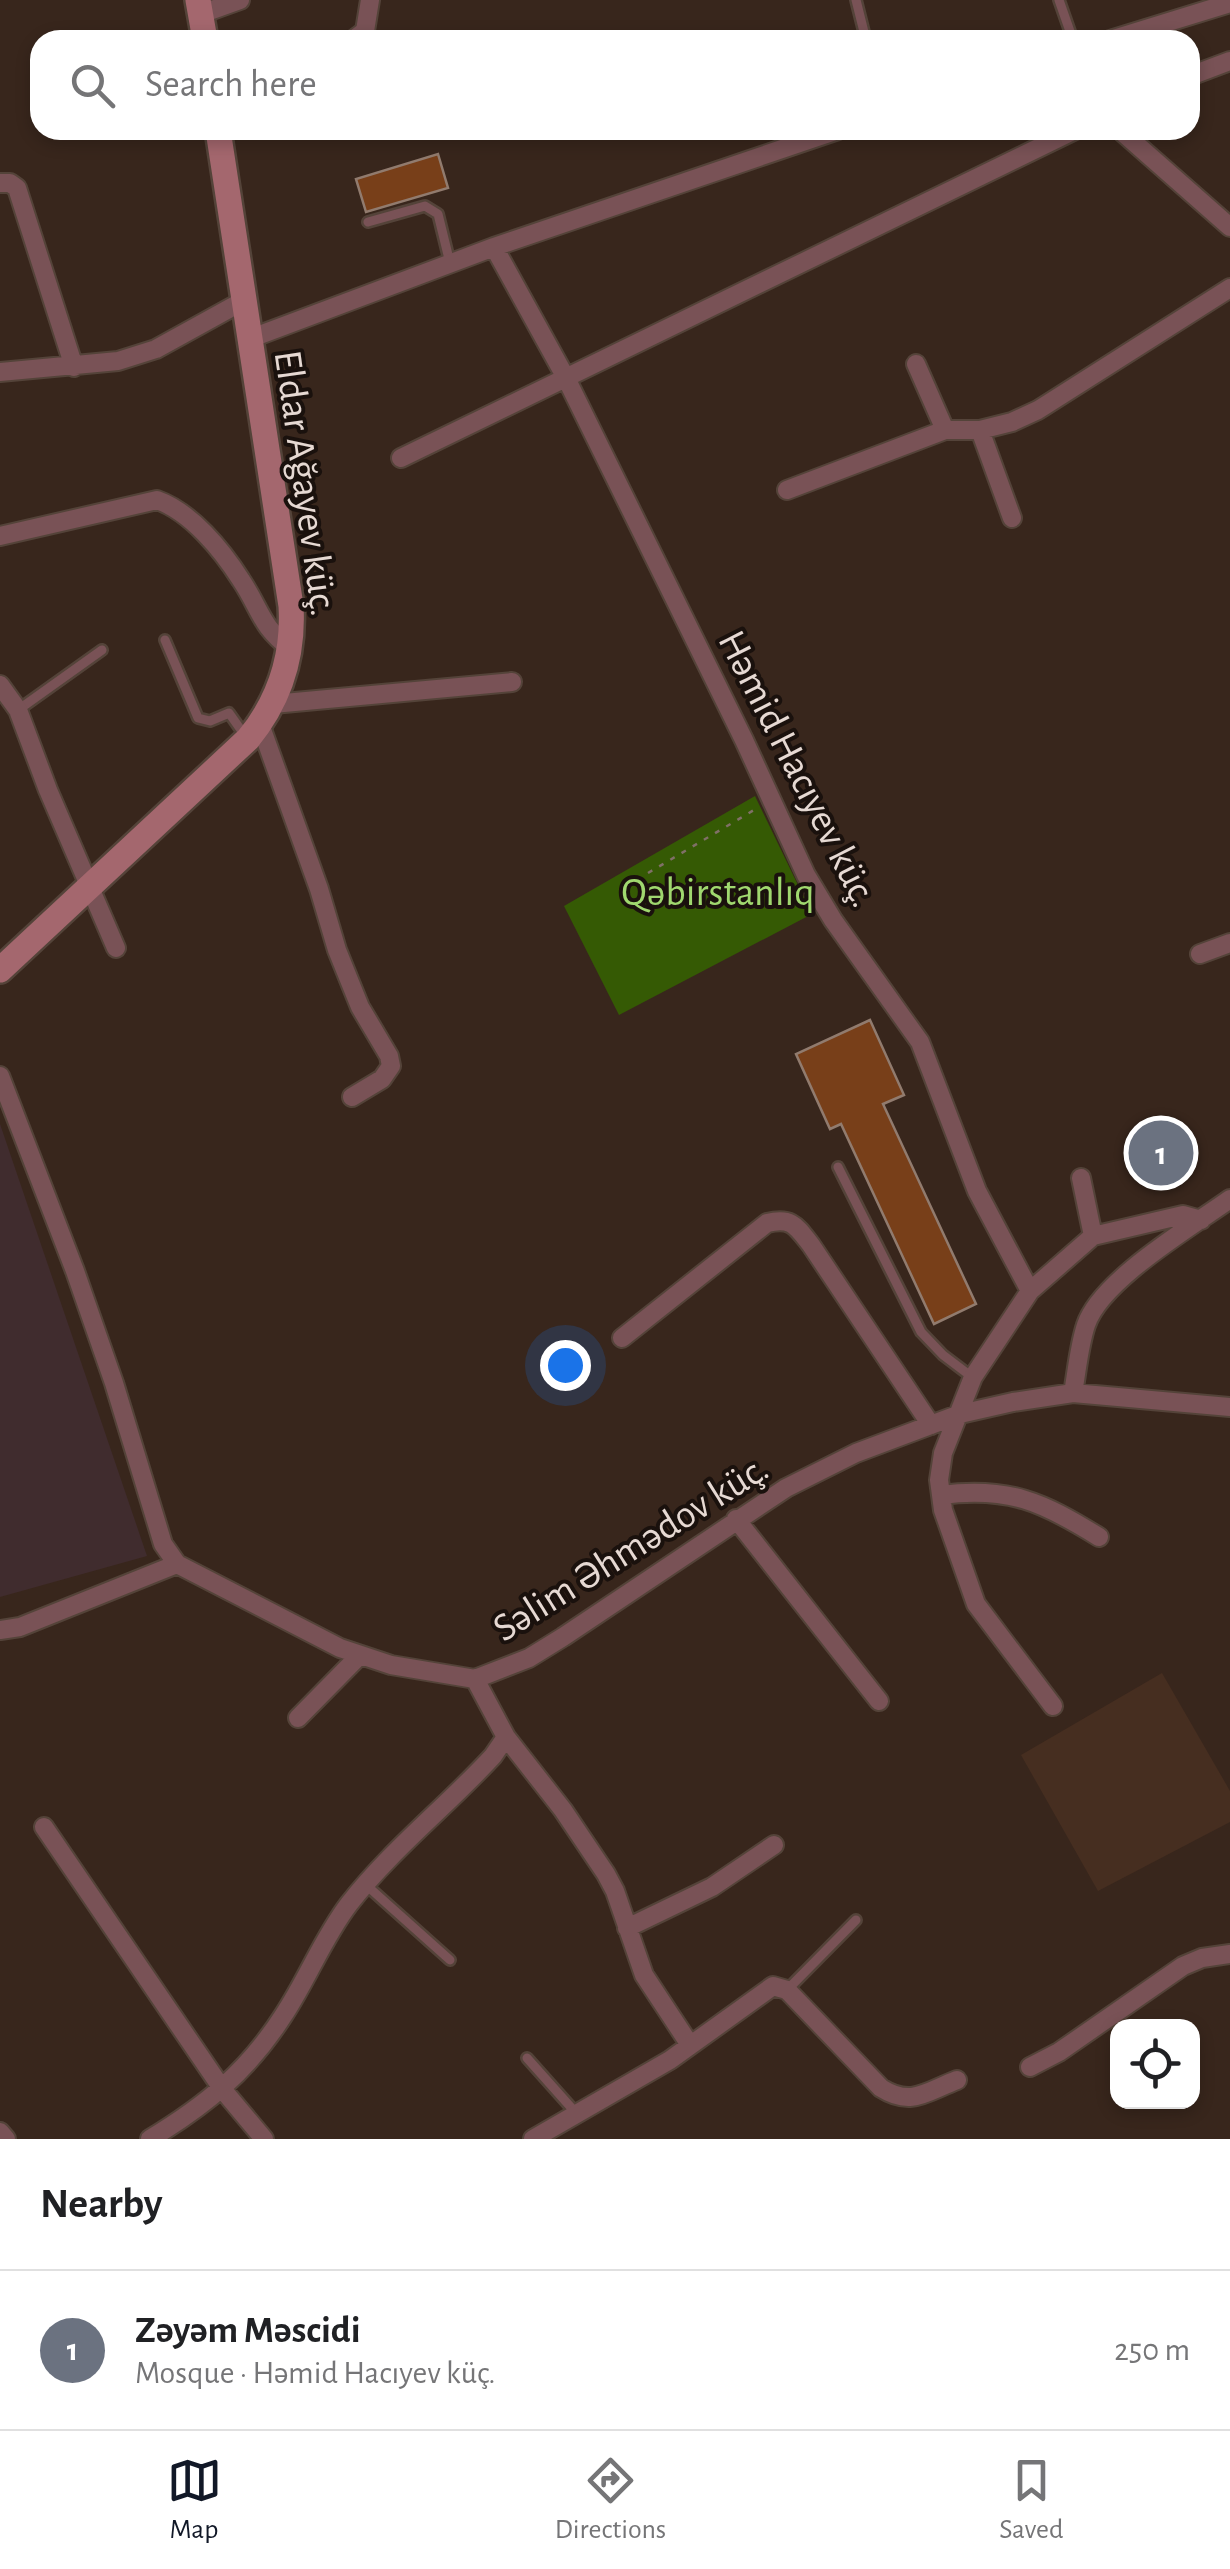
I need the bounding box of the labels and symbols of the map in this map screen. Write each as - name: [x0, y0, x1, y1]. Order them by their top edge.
- street label: Eldar Ağayev küç.: [267, 348, 343, 619]
- street label: Həmid Hacıyev küç.: [710, 624, 884, 913]
- park label: Qəbirstanlıq: [621, 873, 815, 913]
- pin: 1: [1128, 1116, 1194, 1190]
- your location: [540, 1340, 591, 1391]
- street label: Səlim Əhmədov küç.: [487, 1448, 775, 1649]

